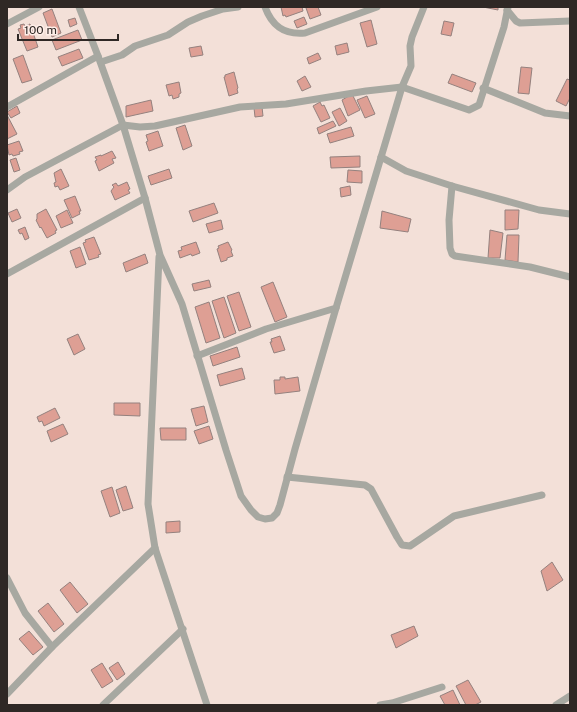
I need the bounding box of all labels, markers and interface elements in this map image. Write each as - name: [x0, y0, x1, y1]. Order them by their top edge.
- scale bar: [18, 16, 118, 42]
- text: 100 m: [24, 23, 57, 37]

